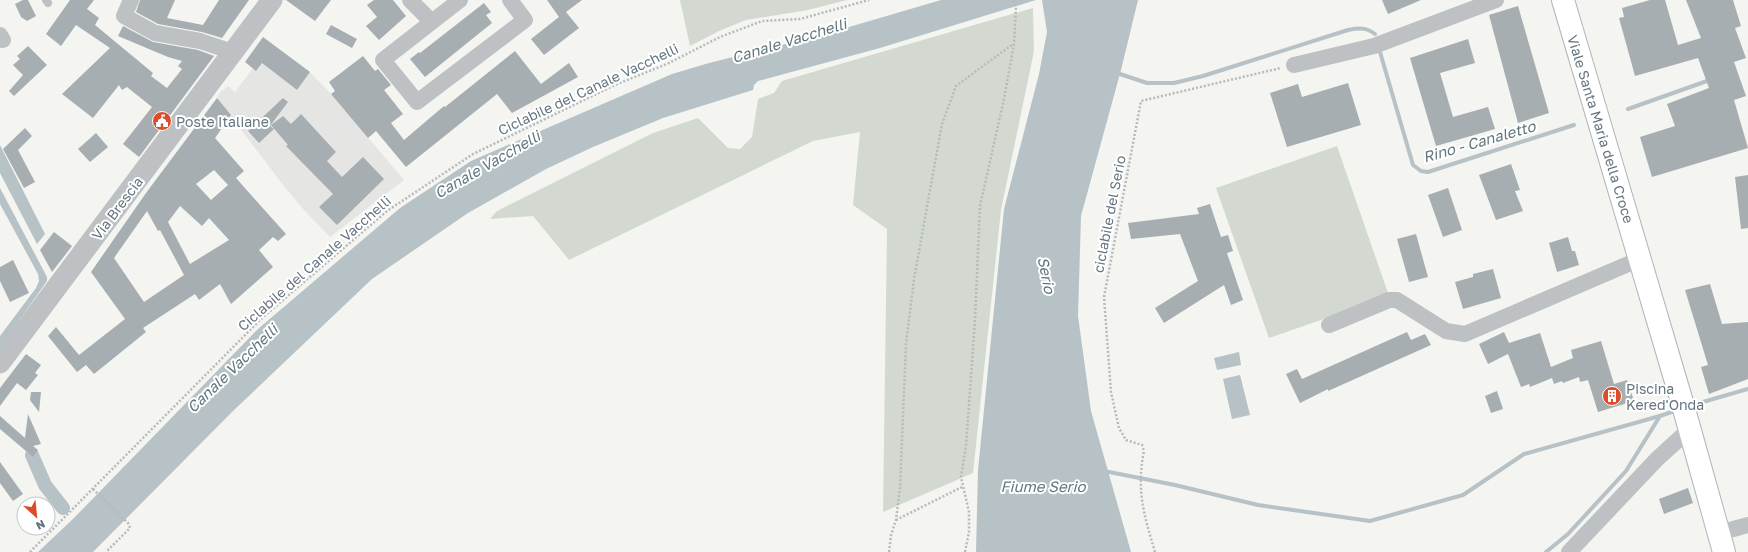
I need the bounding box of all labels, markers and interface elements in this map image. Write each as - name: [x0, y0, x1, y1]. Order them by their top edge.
- water label: Canale Vacchelli: [729, 13, 850, 66]
- street label: Viale Santa Maria della Croce: [1564, 33, 1638, 225]
- street label: Ciclabile del Canale Vacchelli: [495, 40, 681, 138]
- public building icon: Poste Italiane: [151, 110, 173, 132]
- place label: Poste Italiane: [176, 113, 269, 130]
- water label: Rino - Canaletto: [1421, 116, 1538, 166]
- water label: Canale Vacchelli: [431, 125, 545, 202]
- street label: ciclabile del Serio: [1089, 154, 1129, 274]
- street label: Via Brescia: [88, 173, 146, 243]
- street label: Ciclabile del Canale Vacchelli: [234, 192, 394, 334]
- water label: Serio: [1035, 255, 1060, 296]
- water label: Canale Vacchelli: [183, 319, 282, 416]
- place label: Piscina Kered'Onda: [1626, 380, 1704, 413]
- building icon: Piscina Kered'Onda: [1601, 385, 1623, 407]
- water label: Fiume Serio: [1001, 477, 1086, 495]
- north arrow: [16, 496, 56, 536]
- text: N: [34, 518, 47, 533]

